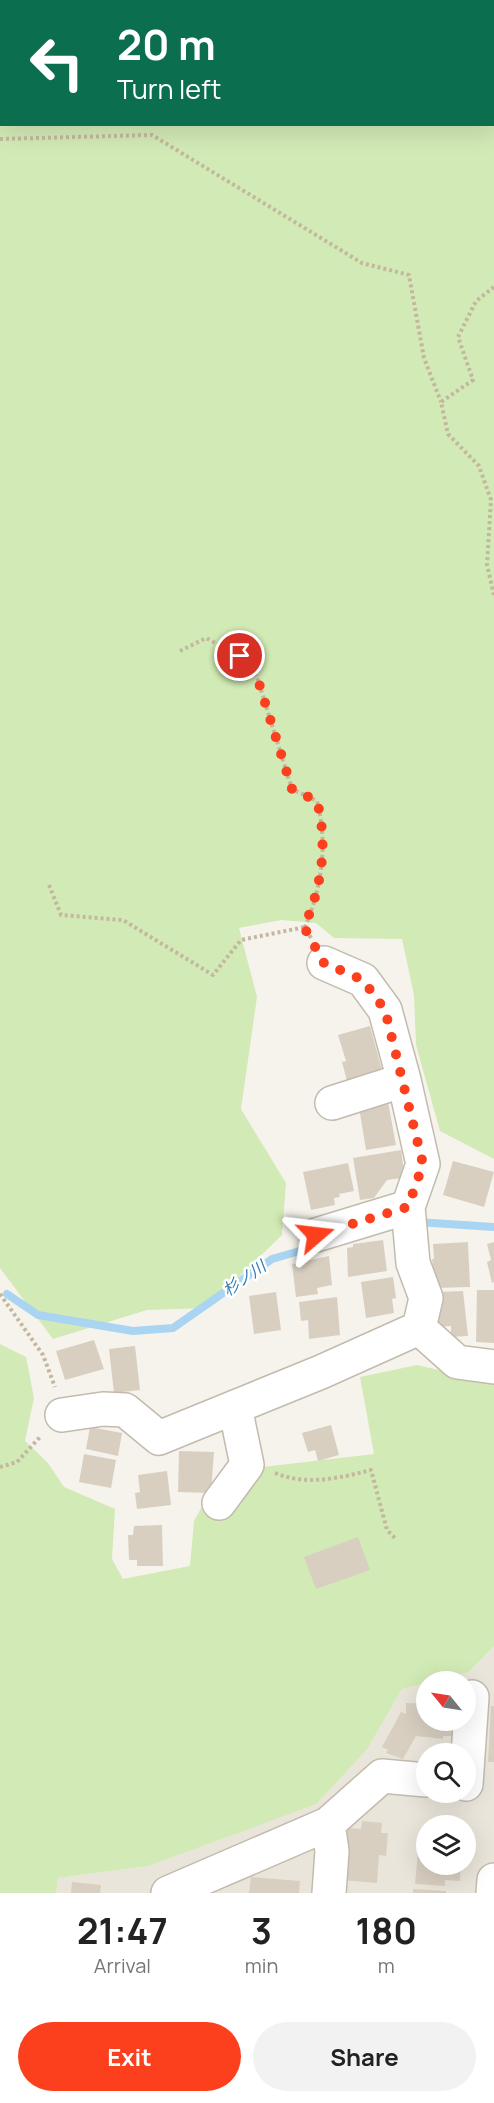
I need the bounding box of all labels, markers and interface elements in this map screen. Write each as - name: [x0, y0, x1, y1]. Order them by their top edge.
- text: 20 m: [117, 15, 216, 73]
- icon: left: [18, 24, 96, 102]
- text: Turn left: [117, 70, 221, 107]
- pin: [214, 630, 265, 681]
- icon: arrive: [223, 639, 256, 672]
- position arrow: [284, 1203, 348, 1267]
- water label: 杉ノ川: [218, 1254, 272, 1301]
- north arrow: [416, 1671, 476, 1731]
- map controls: [416, 1671, 476, 1875]
- button: search: [416, 1743, 476, 1803]
- button: layers: [416, 1815, 476, 1875]
- text: 21:47: [77, 1906, 168, 1955]
- text: 3: [251, 1906, 272, 1955]
- text: 180: [355, 1906, 417, 1955]
- text: Arrival: [94, 1952, 151, 1979]
- text: min: [245, 1952, 278, 1979]
- text: m: [378, 1952, 395, 1979]
- button: Exit: [18, 2022, 241, 2091]
- button: Share: [253, 2022, 476, 2091]

